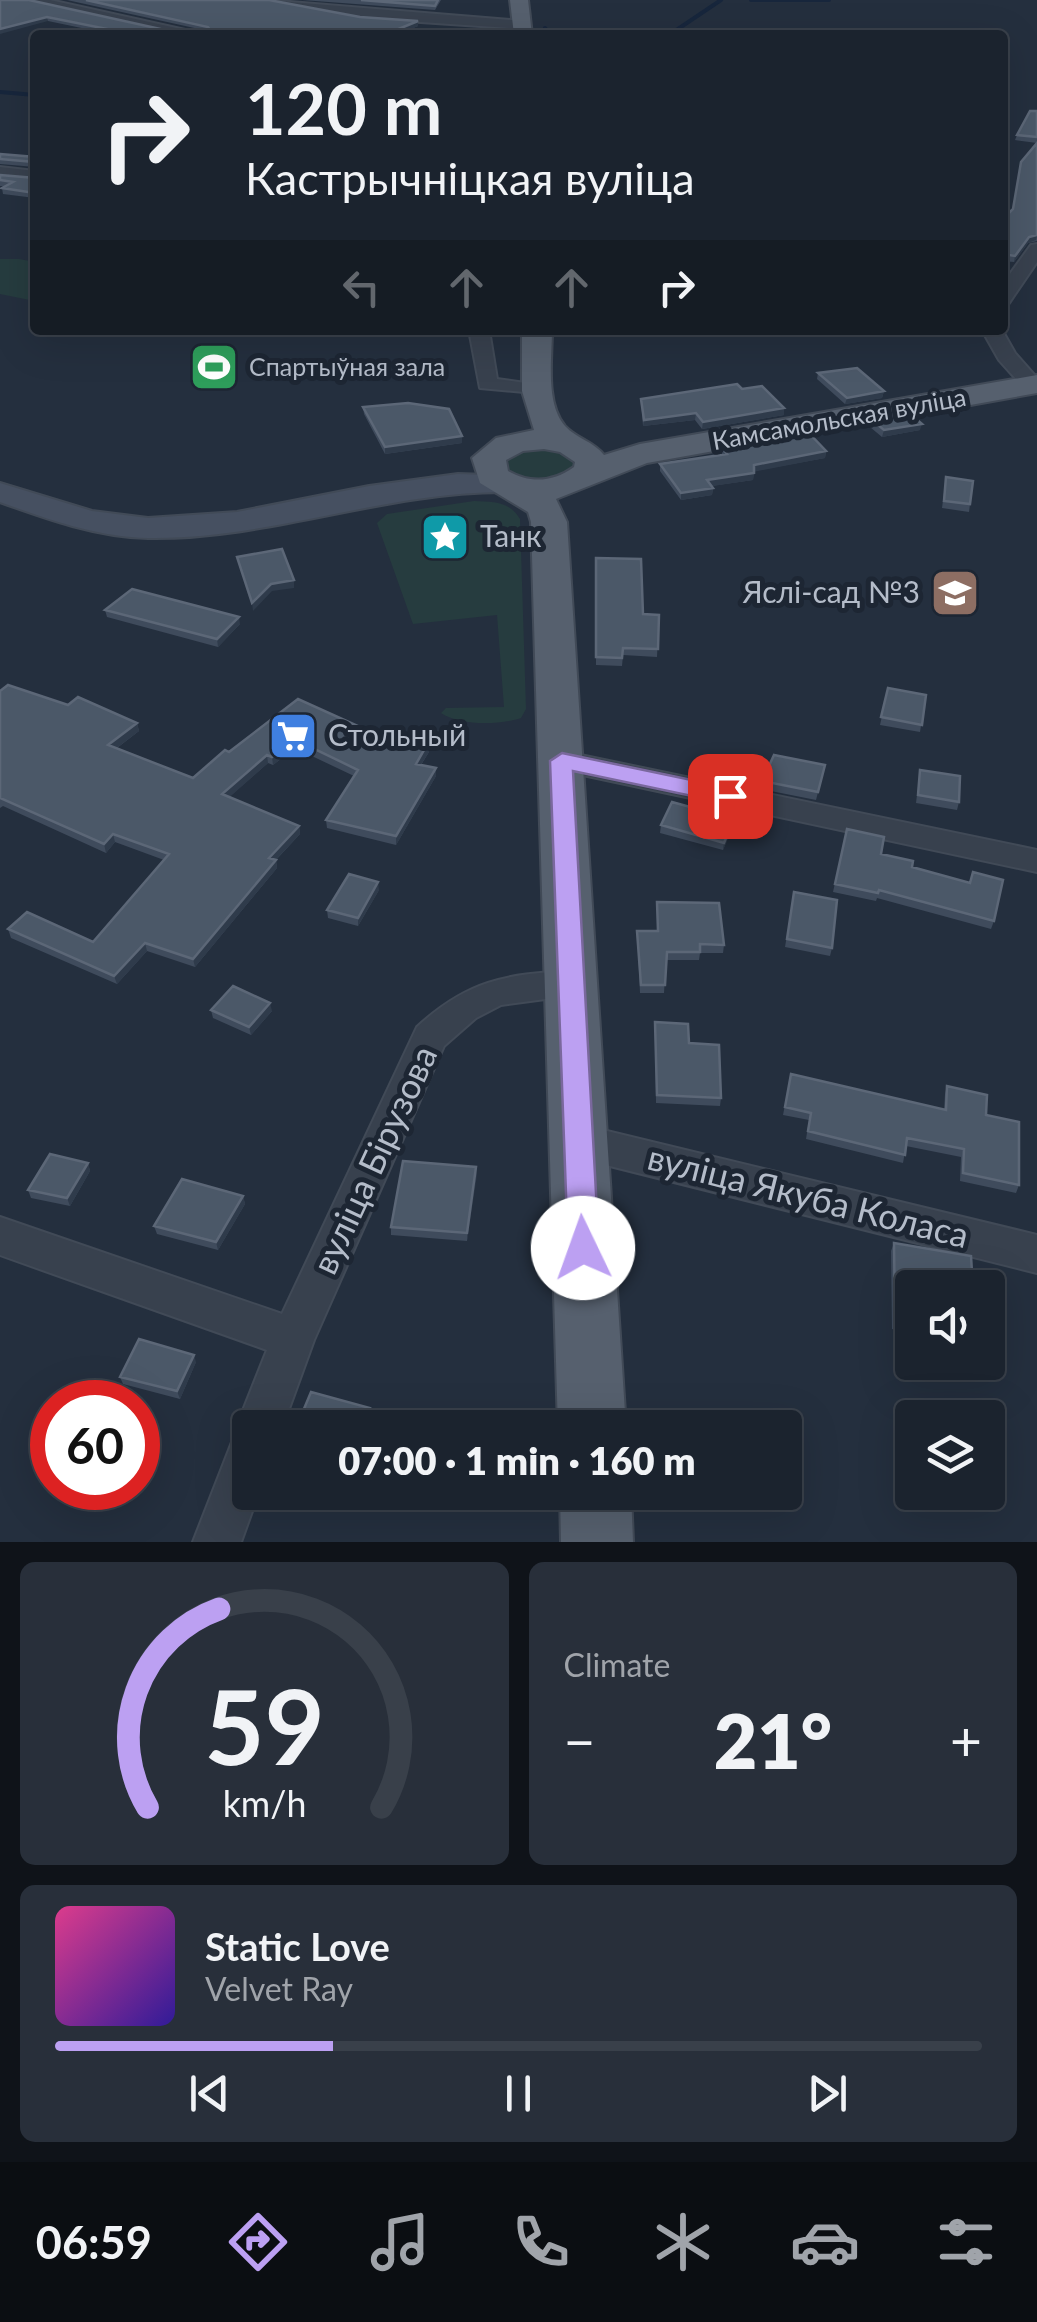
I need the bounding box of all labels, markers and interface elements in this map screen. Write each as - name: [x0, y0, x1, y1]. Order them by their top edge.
- text: 120 m: [245, 66, 442, 150]
- icon: right: [80, 70, 210, 200]
- text: Кастрычніцкая вуліца: [245, 151, 695, 205]
- icon: left: [334, 260, 389, 315]
- icon: ahead: [439, 260, 494, 315]
- icon: ahead: [544, 260, 599, 315]
- icon: right: [649, 260, 704, 315]
- sports icon: Спартыўная зала: [188, 341, 240, 393]
- place label: Спартыўная зала: [249, 351, 445, 381]
- street label: Камсамольская вуліца: [710, 381, 968, 455]
- place icon: Танк: [419, 511, 471, 563]
- place label: Танк: [480, 517, 542, 553]
- school or university icon: Яслі-сад №3: [929, 567, 981, 619]
- place label: Яслі-сад №3: [742, 573, 920, 609]
- supermarket icon: Стольный: [267, 710, 319, 762]
- place label: Стольный: [328, 716, 466, 752]
- pin: [688, 754, 773, 839]
- icon: arrive: [703, 769, 758, 824]
- street label: вуліца Бірузова: [302, 1038, 444, 1280]
- street label: вуліца Якуба Коласа: [644, 1135, 973, 1255]
- position arrow: [531, 1196, 635, 1300]
- map controls: [895, 1270, 1005, 1510]
- button: sound: [895, 1270, 1005, 1380]
- speed limit sign: 60: [30, 1380, 160, 1510]
- button: layers: [895, 1400, 1005, 1510]
- text: 07:00 · 1 min · 160 m: [338, 1437, 696, 1483]
- text: Climate: [564, 1645, 670, 1684]
- text: 59: [204, 1662, 325, 1787]
- text: 21°: [714, 1695, 832, 1785]
- text: −: [564, 1707, 595, 1773]
- text: +: [950, 1707, 982, 1773]
- text: km/h: [222, 1782, 306, 1825]
- text: Static Love: [205, 1923, 390, 1969]
- text: Velvet Ray: [205, 1969, 353, 2008]
- icon: previous: [182, 2066, 237, 2121]
- icon: pause: [491, 2066, 546, 2121]
- icon: next: [800, 2066, 855, 2121]
- icon: directions: [223, 2207, 293, 2277]
- icon: music: [365, 2207, 435, 2277]
- icon: phone: [506, 2207, 576, 2277]
- icon: climate: [648, 2207, 718, 2277]
- icon: car: [790, 2207, 860, 2277]
- icon: filters: [931, 2207, 1001, 2277]
- text: 06:59: [36, 2215, 152, 2269]

